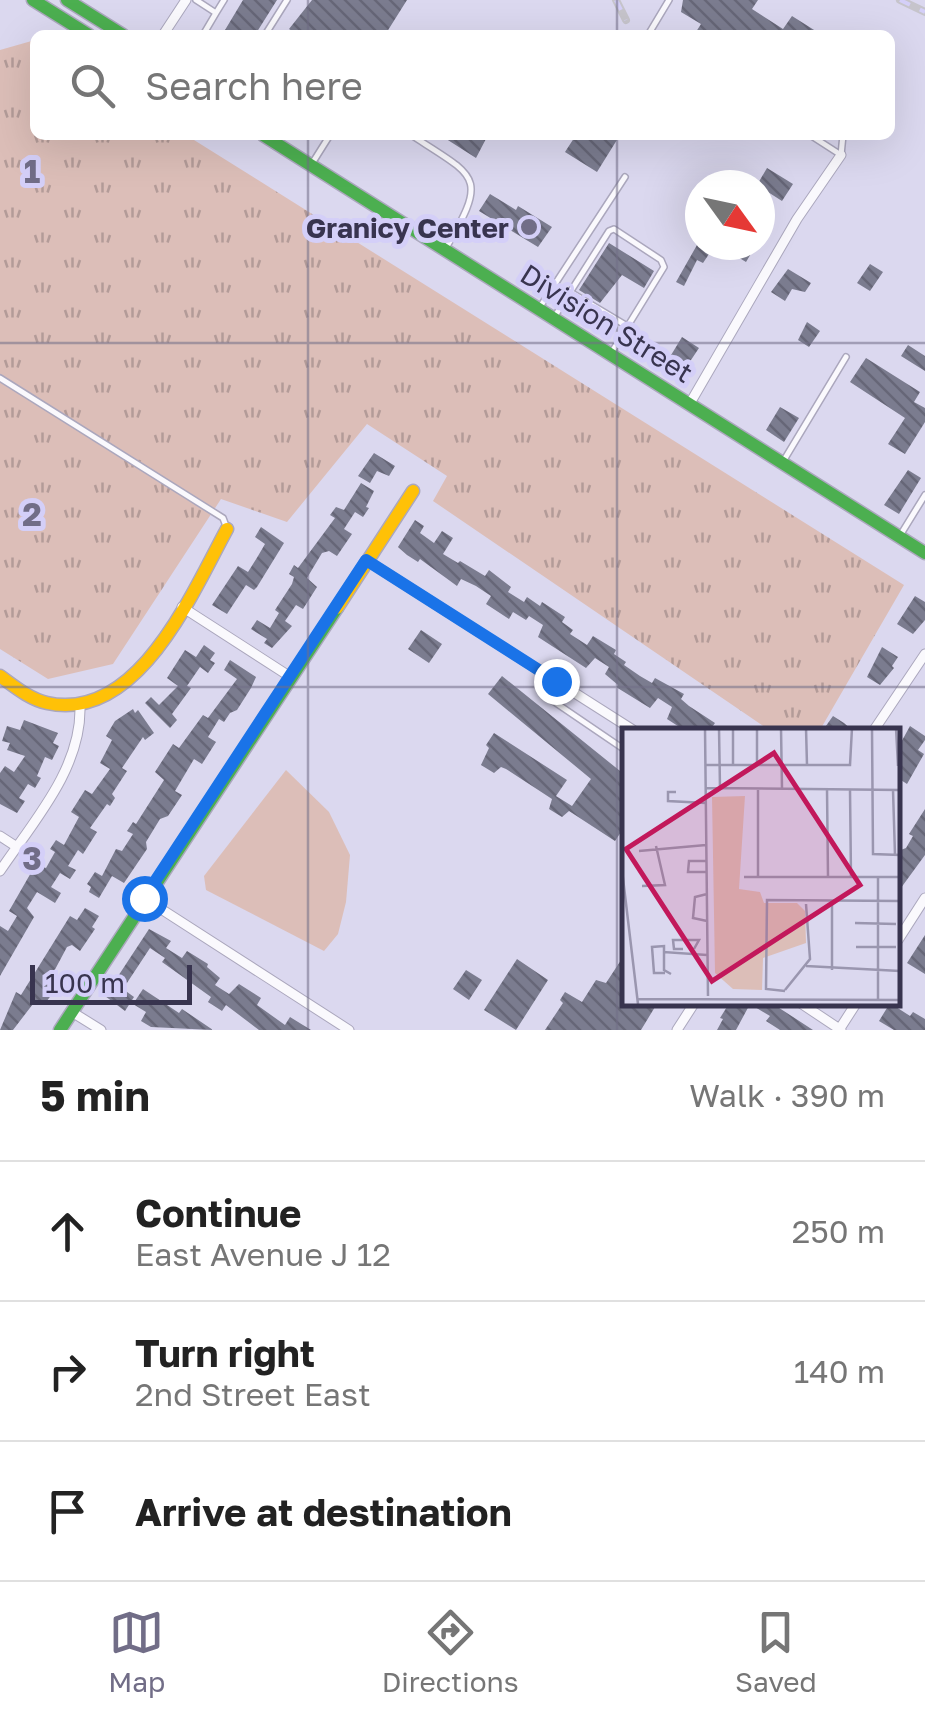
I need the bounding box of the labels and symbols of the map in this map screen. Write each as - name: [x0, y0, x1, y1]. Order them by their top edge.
- text: 1: [24, 152, 40, 190]
- north arrow: [685, 170, 775, 260]
- place label: Granicy Center: [306, 211, 509, 244]
- marker: Granicy Center: [518, 216, 540, 238]
- street label: Division Street: [515, 257, 699, 389]
- text: 2: [22, 495, 42, 533]
- route end: [534, 659, 580, 705]
- inset map: [622, 728, 900, 1005]
- text: 3: [22, 839, 42, 877]
- route start: [122, 876, 168, 922]
- scale bar: [30, 960, 192, 1004]

